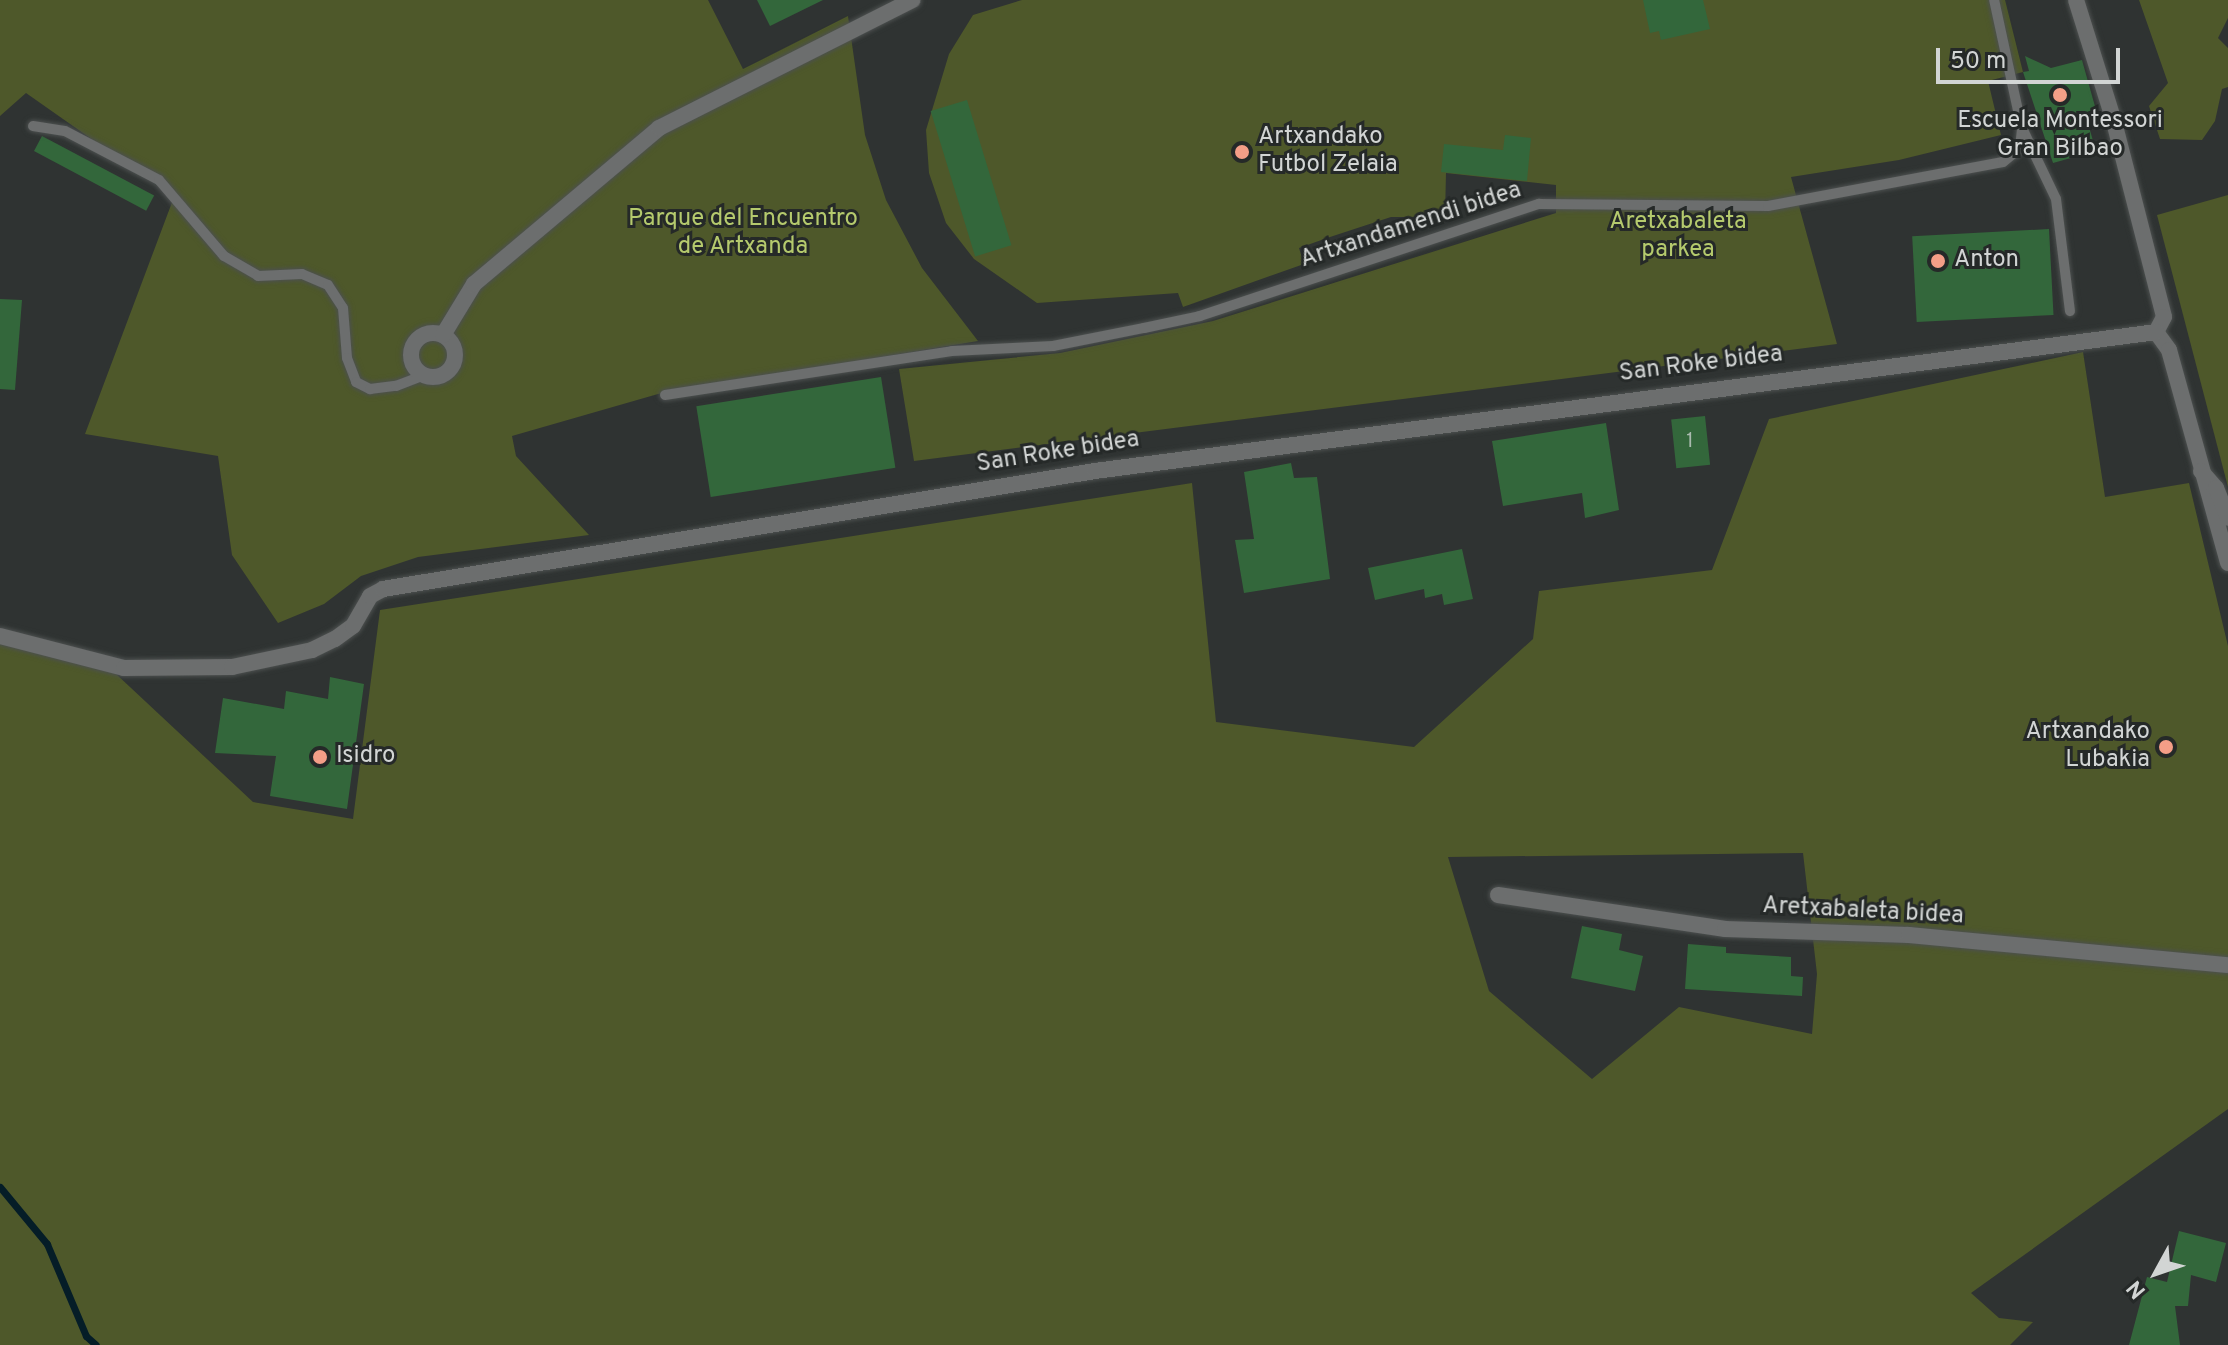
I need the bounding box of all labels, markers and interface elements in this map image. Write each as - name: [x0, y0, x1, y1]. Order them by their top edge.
- scale bar: [1940, 32, 2124, 82]
- text: 50 m: [1950, 47, 2006, 77]
- marker: Escuela Montessori Gran Bilbao: [2051, 86, 2069, 104]
- place label: Escuela Montessori Gran Bilbao: [1957, 108, 2163, 164]
- place label: Artxandako Futbol Zelaia: [1258, 124, 1398, 180]
- marker: Artxandako Futbol Zelaia: [1233, 143, 1251, 161]
- street label: Artxandamendi bidea: [1297, 177, 1525, 275]
- park label: Parque del Encuentro de Artxanda: [628, 206, 858, 262]
- park label: Aretxabaleta parkea: [1609, 209, 1747, 265]
- place label: Anton: [1954, 247, 2019, 275]
- marker: Anton: [1929, 252, 1947, 270]
- street label: San Roke bidea: [1618, 341, 1784, 389]
- street label: San Roke bidea: [975, 426, 1141, 480]
- house number: 1: [1686, 430, 1694, 454]
- place label: Artxandako Lubakia: [2025, 719, 2150, 775]
- marker: Artxandako Lubakia: [2157, 738, 2175, 756]
- place label: Isidro: [336, 743, 395, 771]
- marker: Isidro: [311, 748, 329, 766]
- street label: Aretxabaleta bidea: [1762, 892, 1964, 932]
- north arrow: [2116, 1233, 2196, 1313]
- text: N: [2122, 1274, 2153, 1303]

